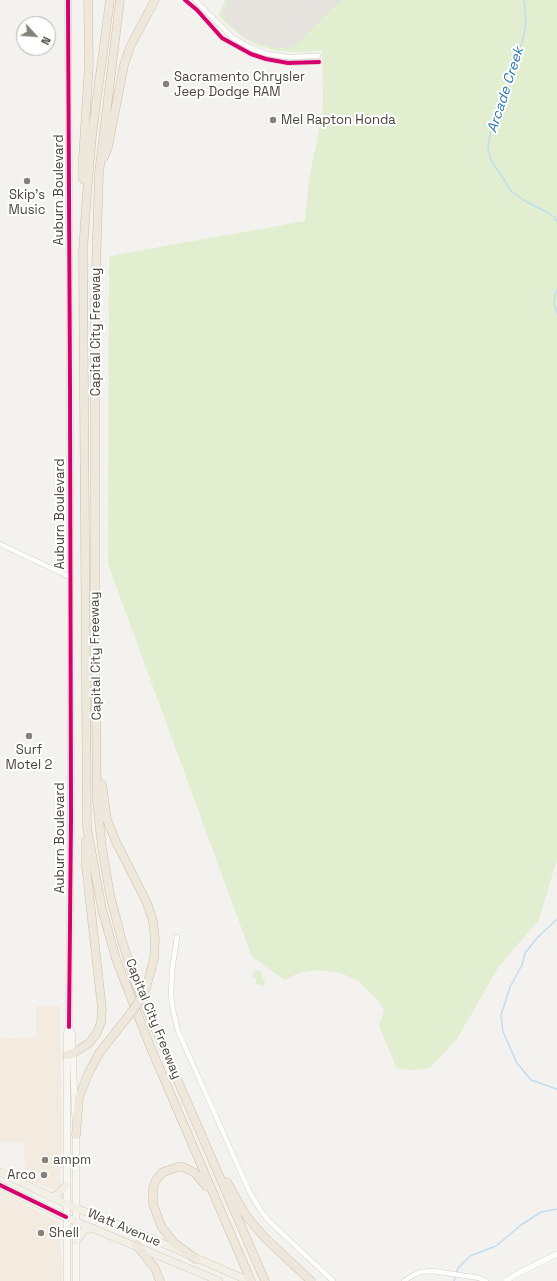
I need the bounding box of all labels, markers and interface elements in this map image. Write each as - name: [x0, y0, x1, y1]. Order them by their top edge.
- north arrow: [16, 16, 56, 56]
- text: N: [38, 34, 54, 47]
- water label: Arcade Creek: [484, 45, 528, 135]
- place label: Sacramento Chrysler Jeep Dodge RAM: [174, 69, 305, 100]
- marker: Sacramento Chrysler Jeep Dodge RAM: [161, 79, 171, 89]
- place label: Mel Rapton Honda: [281, 112, 396, 128]
- marker: Mel Rapton Honda: [268, 115, 278, 125]
- street label: Auburn Boulevard: [51, 134, 67, 246]
- marker: Skip's Music: [22, 176, 32, 186]
- place label: Skip's Music: [8, 187, 46, 218]
- street label: Capital City Freeway: [88, 268, 104, 396]
- street label: Auburn Boulevard: [52, 458, 68, 570]
- street label: Capital City Freeway: [87, 592, 105, 720]
- marker: Surf Motel 2: [24, 731, 34, 741]
- place label: Surf Motel 2: [6, 742, 52, 773]
- street label: Auburn Boulevard: [52, 782, 68, 894]
- street label: Capital City Freeway: [122, 956, 184, 1082]
- place label: ampm: [53, 1152, 91, 1168]
- marker: ampm: [40, 1155, 50, 1165]
- place label: Arco: [7, 1167, 36, 1183]
- marker: Arco: [39, 1170, 49, 1180]
- street label: Watt Avenue: [85, 1206, 163, 1250]
- place label: Shell: [49, 1225, 79, 1241]
- marker: Shell: [36, 1228, 46, 1238]

